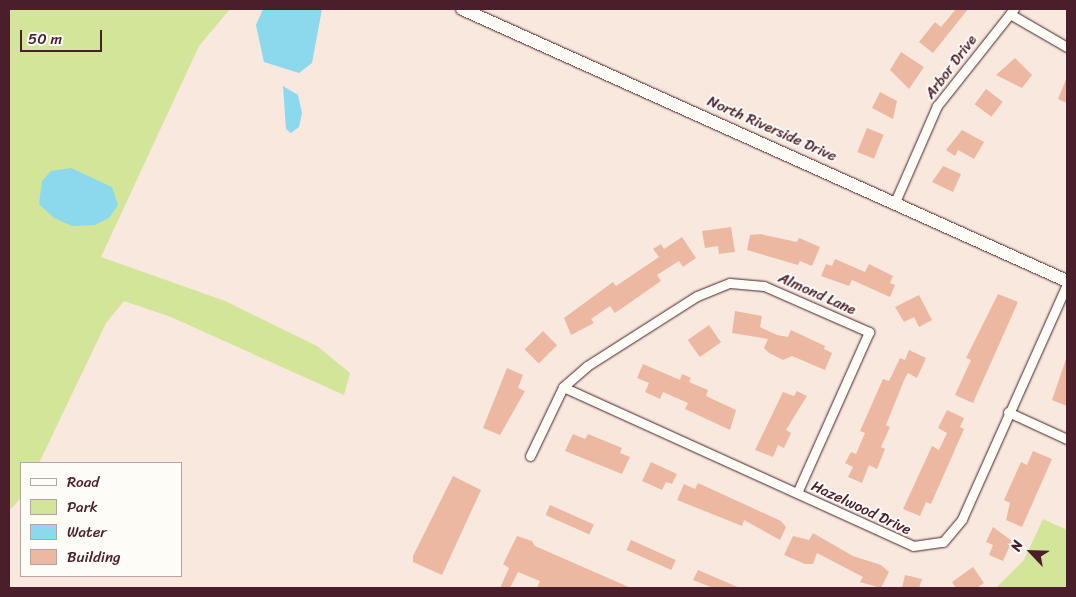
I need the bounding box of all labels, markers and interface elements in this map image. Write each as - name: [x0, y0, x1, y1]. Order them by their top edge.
- scale bar: [22, 20, 105, 52]
- text: 50 m: [28, 26, 62, 52]
- street label: Arbor Drive: [921, 31, 981, 103]
- street label: North Riverside Drive: [704, 92, 840, 166]
- street label: Almond Lane: [775, 269, 859, 319]
- legend: [20, 462, 182, 577]
- text: Road: [67, 469, 99, 495]
- street label: Hazelwood Drive: [808, 477, 914, 539]
- text: Park: [67, 494, 98, 520]
- text: Water: [67, 519, 107, 545]
- north arrow: [1006, 527, 1056, 577]
- text: N: [1003, 536, 1030, 555]
- text: Building: [67, 544, 121, 570]

